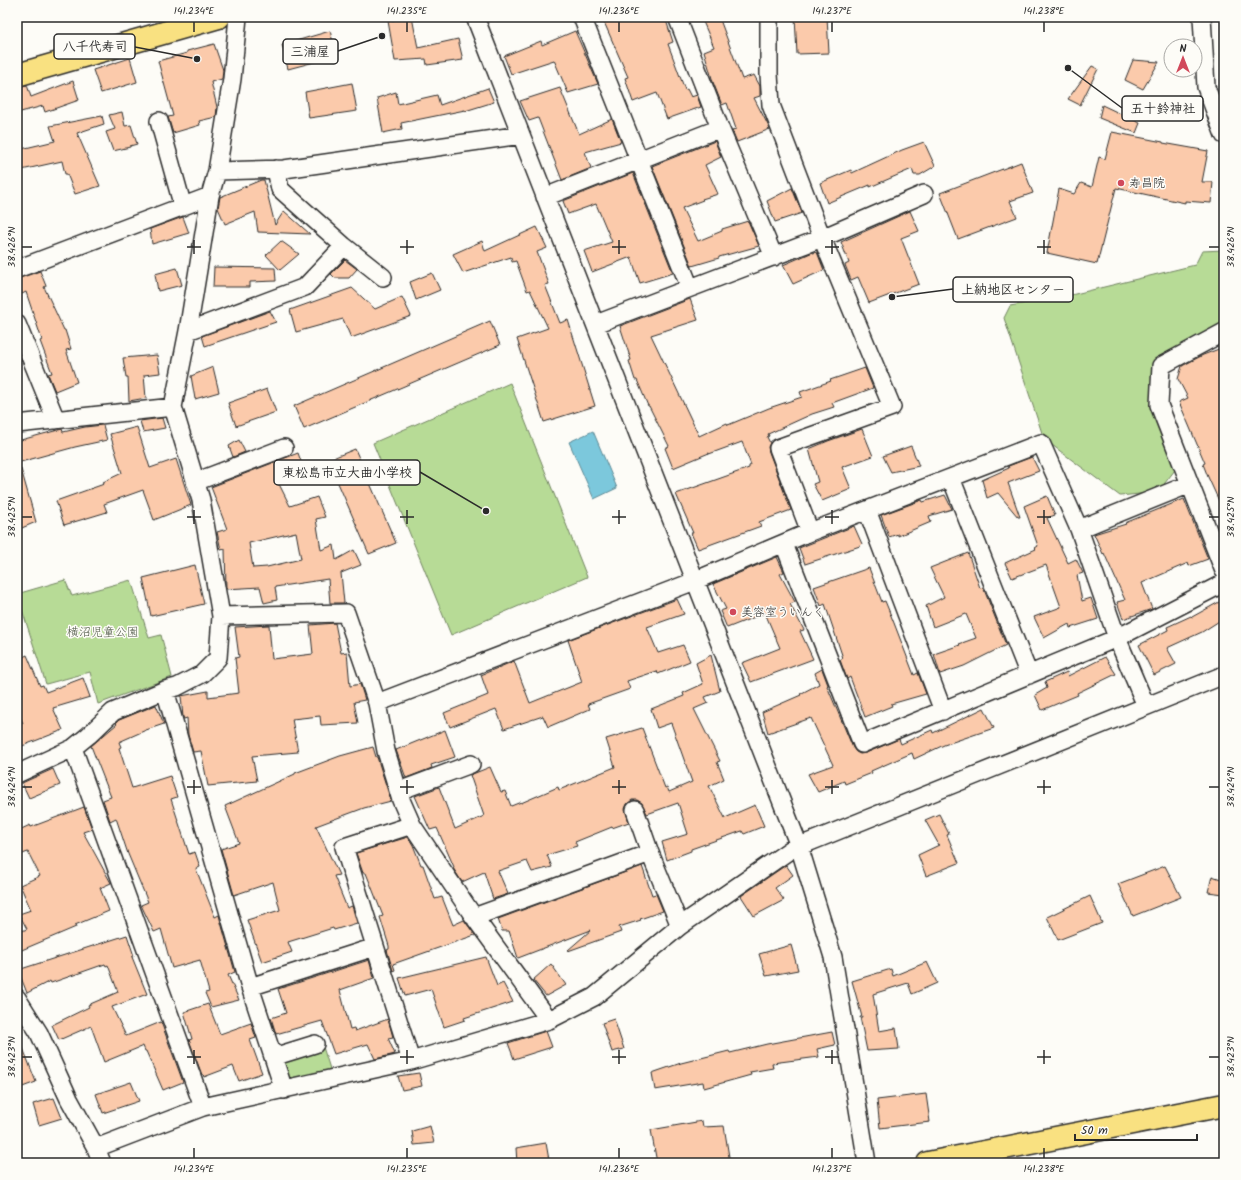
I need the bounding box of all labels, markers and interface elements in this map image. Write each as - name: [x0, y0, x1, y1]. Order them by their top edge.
- text: 141.234°E: [174, 3, 215, 19]
- text: 141.235°E: [387, 3, 428, 19]
- text: 141.236°E: [599, 3, 640, 19]
- text: 141.237°E: [812, 3, 853, 19]
- text: 141.238°E: [1024, 3, 1066, 19]
- callout: 八千代寿司: [54, 34, 135, 59]
- text: 八千代寿司: [62, 37, 128, 58]
- north arrow: [1163, 38, 1203, 78]
- callout: 三浦屋: [283, 39, 338, 64]
- text: N: [1180, 40, 1187, 58]
- text: 三浦屋: [290, 42, 330, 63]
- callout: 五十鈴神社: [1122, 96, 1203, 121]
- text: 五十鈴神社: [1130, 99, 1196, 120]
- place label: 寿昌院: [1129, 174, 1165, 193]
- marker: 寿昌院: [1116, 178, 1126, 188]
- text: 38.426°N: [4, 226, 20, 268]
- text: 38.426°N: [1223, 226, 1239, 268]
- callout: 上納地区センター: [953, 277, 1073, 302]
- text: 上納地区センター: [961, 280, 1065, 301]
- callout: 東松島市立大曲小学校: [274, 460, 420, 485]
- text: 東松島市立大曲小学校: [282, 463, 412, 484]
- text: 38.425°N: [4, 496, 20, 537]
- text: 38.425°N: [1223, 496, 1239, 537]
- place label: 美容室ういんく: [741, 603, 825, 622]
- marker: 美容室ういんく: [728, 607, 738, 617]
- park label: 横沼児童公園: [67, 623, 139, 642]
- text: 38.424°N: [4, 766, 20, 808]
- text: 38.424°N: [1223, 766, 1239, 808]
- text: 38.423°N: [4, 1036, 20, 1078]
- text: 38.423°N: [1223, 1036, 1239, 1078]
- scale bar: [1075, 1116, 1197, 1142]
- text: 50 m: [1081, 1121, 1108, 1140]
- text: 141.234°E: [174, 1161, 215, 1177]
- text: 141.235°E: [387, 1161, 428, 1177]
- text: 141.236°E: [599, 1161, 640, 1177]
- text: 141.237°E: [812, 1161, 853, 1177]
- text: 141.238°E: [1024, 1161, 1066, 1177]

